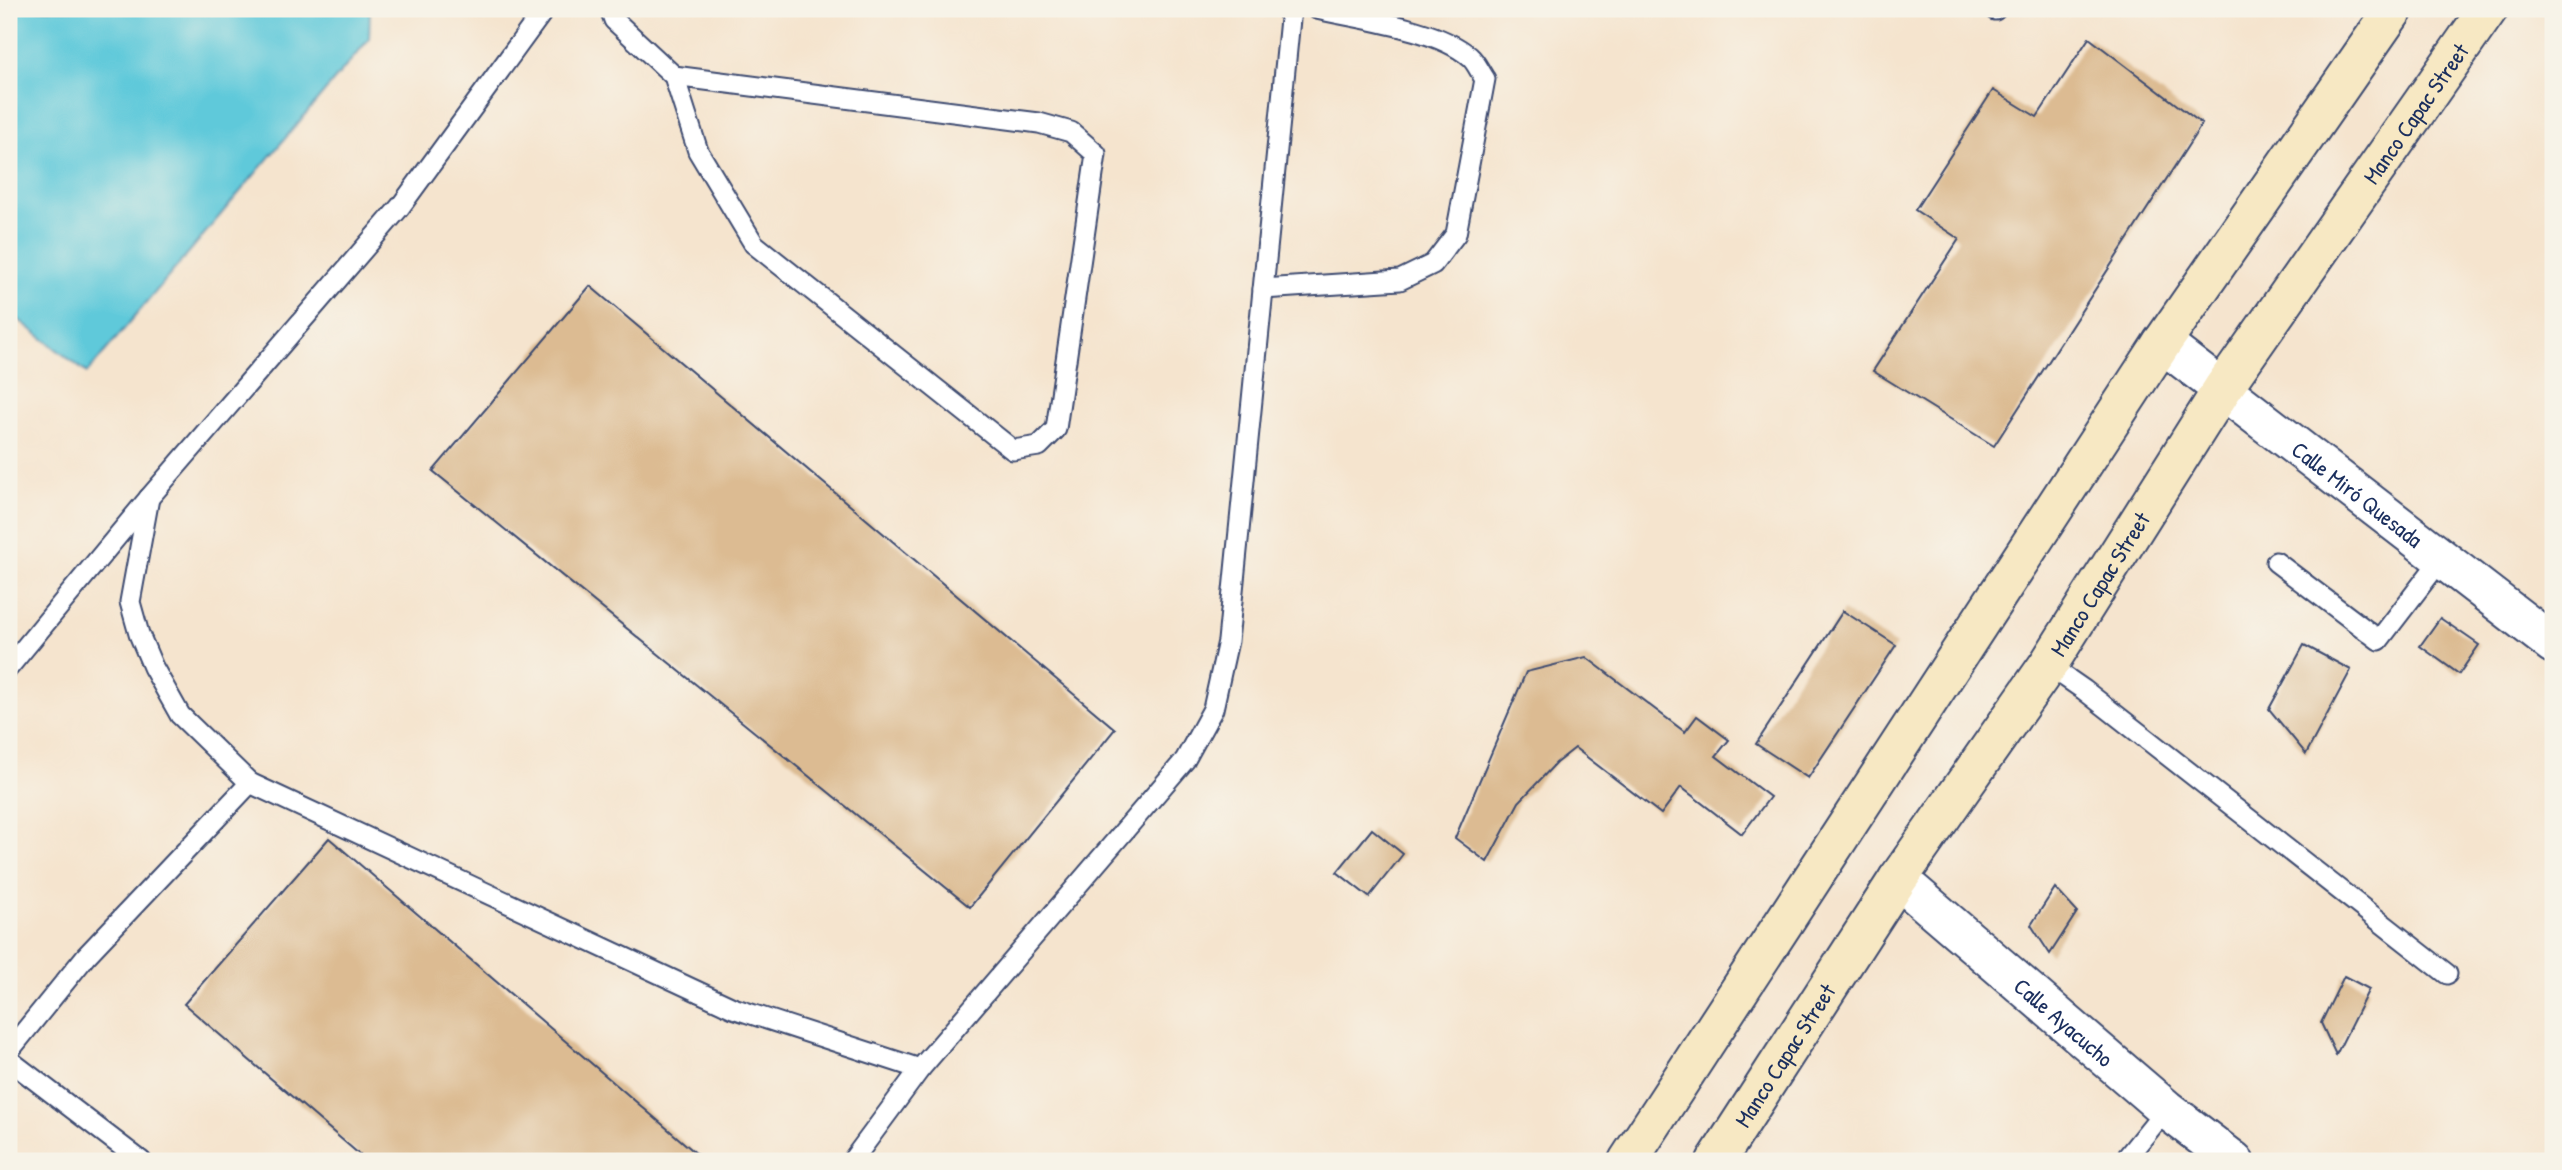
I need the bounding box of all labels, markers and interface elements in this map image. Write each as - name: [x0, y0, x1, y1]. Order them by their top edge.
- street label: Manco Capac Street: [2355, 36, 2476, 190]
- street label: Calle Miró Quesada: [2286, 433, 2430, 554]
- street label: Manco Capac Street: [2042, 505, 2157, 662]
- street label: Calle Ayacucho: [2008, 970, 2121, 1073]
- street label: Manco Capac Street: [1727, 977, 1843, 1133]

